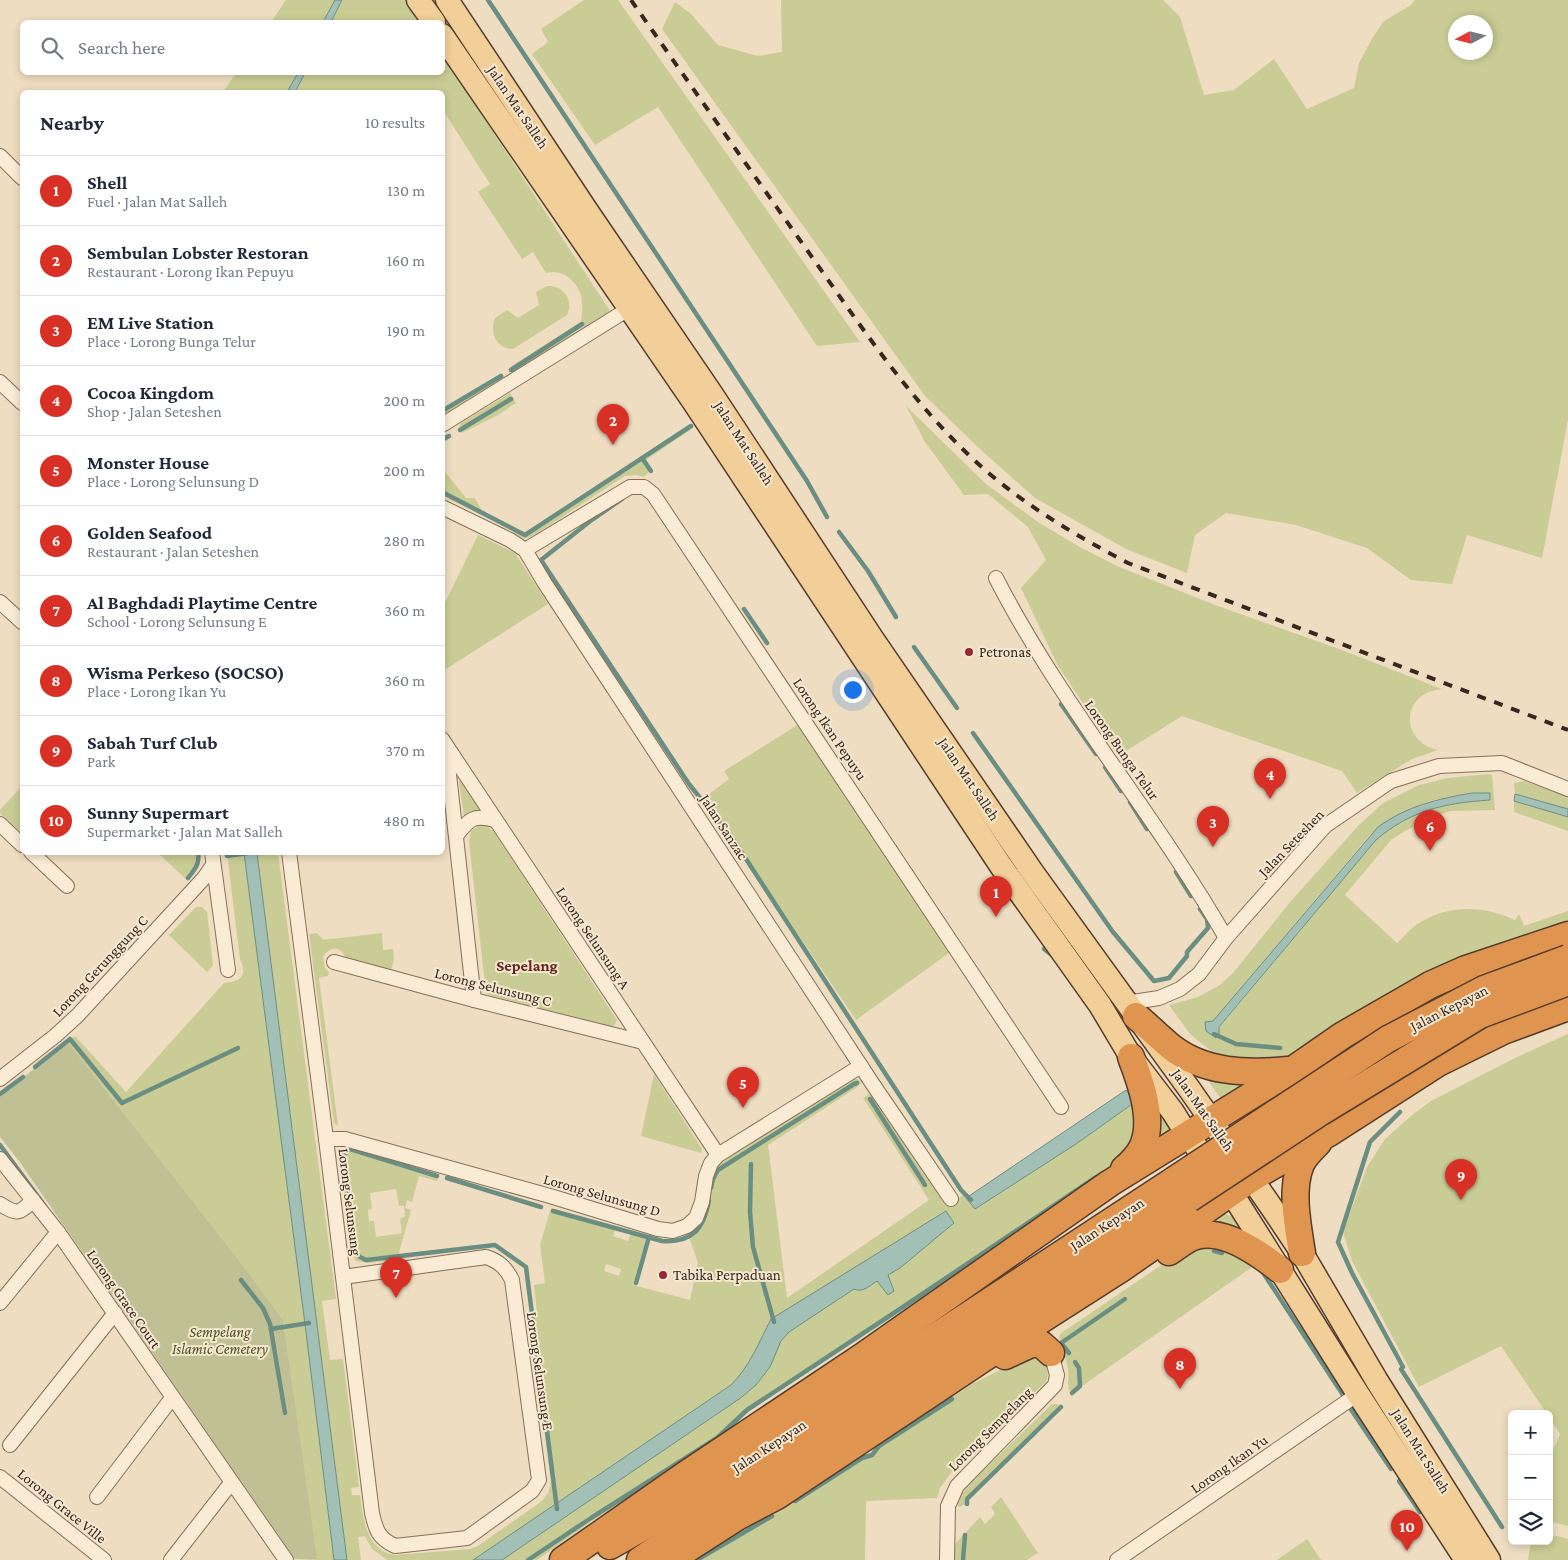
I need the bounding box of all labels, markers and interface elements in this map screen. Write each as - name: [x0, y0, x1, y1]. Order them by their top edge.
- north arrow: [1448, 15, 1493, 60]
- search box: [20, 20, 445, 75]
- icon: search: [38, 34, 66, 62]
- text: Search here: [78, 37, 165, 58]
- street label: Jalan Mat Salleh: [482, 61, 552, 152]
- text: Nearby: [40, 111, 104, 135]
- text: 10 results: [365, 114, 425, 131]
- text: Shell: [87, 172, 127, 193]
- text: 1: [53, 182, 59, 199]
- text: 130 m: [387, 182, 425, 199]
- text: Fuel · Jalan Mat Salleh: [87, 193, 227, 210]
- text: Sembulan Lobster Restoran: [87, 242, 309, 263]
- text: 2: [52, 252, 60, 269]
- text: 160 m: [387, 252, 425, 269]
- text: Restaurant · Lorong Ikan Pepuyu: [87, 263, 294, 280]
- text: EM Live Station: [87, 312, 214, 333]
- text: 3: [52, 322, 60, 339]
- text: 190 m: [387, 322, 425, 339]
- text: Place · Lorong Bunga Telur: [87, 333, 256, 350]
- text: Cocoa Kingdom: [87, 382, 214, 403]
- text: 4: [52, 392, 60, 409]
- text: 200 m: [383, 392, 425, 409]
- street label: Jalan Mat Salleh: [709, 396, 777, 488]
- text: Shop · Jalan Seteshen: [87, 403, 222, 420]
- pin: 2: [597, 404, 629, 445]
- text: Monster House: [87, 452, 209, 473]
- text: 5: [52, 462, 60, 479]
- text: 200 m: [383, 462, 425, 479]
- text: Place · Lorong Selunsung D: [87, 473, 259, 490]
- text: Golden Seafood: [87, 522, 212, 543]
- text: 6: [52, 532, 60, 549]
- text: 280 m: [384, 532, 425, 549]
- text: Restaurant · Jalan Seteshen: [87, 543, 259, 560]
- text: Al Baghdadi Playtime Centre: [87, 592, 317, 613]
- text: 7: [52, 602, 60, 619]
- text: 360 m: [384, 602, 425, 619]
- text: School · Lorong Selunsung E: [87, 613, 267, 630]
- place label: Petronas: [979, 644, 1031, 660]
- marker: Petronas: [963, 646, 975, 658]
- text: Wisma Perkeso (SOCSO): [87, 662, 285, 683]
- text: 8: [51, 672, 61, 689]
- text: 360 m: [384, 672, 425, 689]
- street label: Lorong Ikan Pepuyu: [789, 675, 870, 784]
- your location: [840, 677, 866, 703]
- text: Place · Lorong Ikan Yu: [87, 683, 226, 700]
- street label: Lorong Bunga Telur: [1081, 697, 1163, 804]
- text: Sabah Turf Club: [87, 732, 218, 753]
- street label: Jalan Mat Salleh: [933, 733, 1003, 824]
- text: 9: [52, 742, 60, 759]
- text: 370 m: [386, 742, 425, 759]
- text: Park: [87, 753, 115, 770]
- pin: 4: [1254, 758, 1286, 799]
- street label: Jalan Sanzac: [695, 790, 751, 864]
- text: Sunny Supermart: [87, 802, 229, 823]
- pin: 3: [1197, 806, 1229, 847]
- street label: Jalan Seteshen: [1254, 806, 1328, 882]
- pin: 6: [1414, 810, 1446, 851]
- text: 10: [48, 812, 64, 829]
- text: 480 m: [383, 812, 425, 829]
- text: Supermarket · Jalan Mat Salleh: [87, 823, 283, 840]
- pin: 1: [980, 876, 1012, 917]
- street label: Lorong Selunsung A: [552, 884, 633, 993]
- street label: Lorong Gerunggung C: [49, 912, 152, 1021]
- district label: Sepelang: [496, 957, 558, 974]
- street label: Lorong Selunsung C: [433, 965, 553, 1010]
- street label: Jalan Kepayan: [1406, 982, 1491, 1036]
- street label: Jalan Mat Salleh: [1167, 1064, 1237, 1155]
- pin: 5: [727, 1067, 759, 1108]
- street label: Lorong Selunsung: [334, 1147, 365, 1257]
- pin: 9: [1445, 1159, 1477, 1200]
- street label: Lorong Selunsung D: [541, 1171, 662, 1220]
- street label: Jalan Kepayan: [1065, 1194, 1147, 1256]
- street label: Lorong Grace Court: [83, 1246, 165, 1353]
- pin: 7: [380, 1257, 412, 1298]
- place label: Tabika Perpaduan: [673, 1267, 781, 1284]
- marker: Tabika Perpaduan: [657, 1269, 669, 1281]
- street label: Lorong Selunsung E: [523, 1311, 556, 1431]
- park label: Sempelang Islamic Cemetery: [172, 1324, 268, 1358]
- pin: 8: [1164, 1348, 1196, 1389]
- street label: Lorong Sempelang: [945, 1384, 1036, 1475]
- street label: Jalan Mat Salleh: [1387, 1404, 1453, 1497]
- map controls: [1508, 1410, 1553, 1545]
- button: +: [1508, 1410, 1553, 1455]
- street label: Jalan Kepayan: [727, 1416, 809, 1478]
- street label: Lorong Ikan Yu: [1187, 1432, 1271, 1497]
- button: −: [1508, 1455, 1553, 1500]
- street label: Lorong Grace Ville: [14, 1465, 110, 1548]
- button: layers: [1508, 1500, 1553, 1545]
- pin: 10: [1391, 1510, 1423, 1551]

